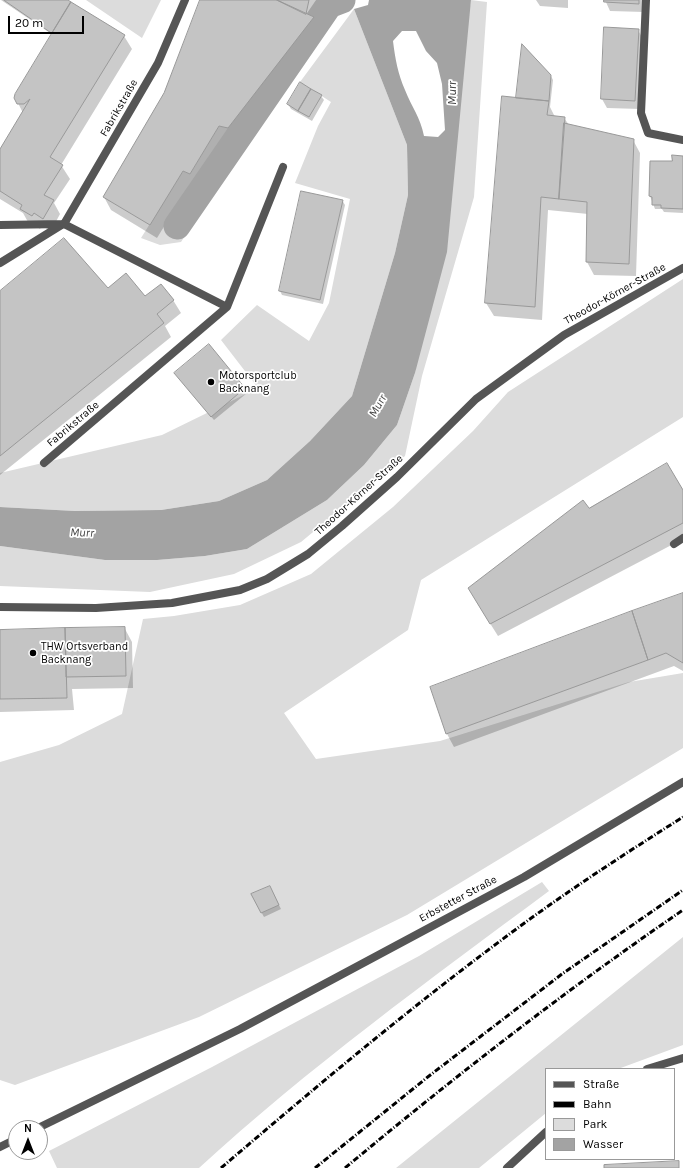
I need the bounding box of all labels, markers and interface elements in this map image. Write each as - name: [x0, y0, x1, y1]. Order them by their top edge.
- scale bar: [10, 8, 86, 34]
- text: 20 m: [15, 16, 43, 30]
- street label: Fabrikstraße: [97, 77, 141, 139]
- water label: Murr: [446, 81, 460, 105]
- street label: Theodor-Körner-Straße: [562, 261, 668, 327]
- place label: Motorsportclub Backnang: [219, 369, 297, 395]
- marker: Motorsportclub Backnang: [206, 377, 216, 387]
- water label: Murr: [366, 392, 390, 420]
- street label: Fabrikstraße: [44, 398, 102, 450]
- street label: Theodor-Körner-Straße: [312, 452, 406, 538]
- water label: Murr: [70, 525, 94, 541]
- place label: THW Ortsverband Backnang: [41, 640, 128, 666]
- marker: THW Ortsverband Backnang: [28, 648, 38, 658]
- street label: Erbstetter Straße: [417, 873, 499, 925]
- legend: [545, 1068, 675, 1160]
- text: Straße: [583, 1077, 619, 1091]
- text: Bahn: [583, 1097, 612, 1111]
- text: Park: [583, 1117, 607, 1131]
- north arrow: [8, 1120, 48, 1160]
- text: N: [24, 1122, 32, 1135]
- text: Wasser: [583, 1137, 623, 1151]

